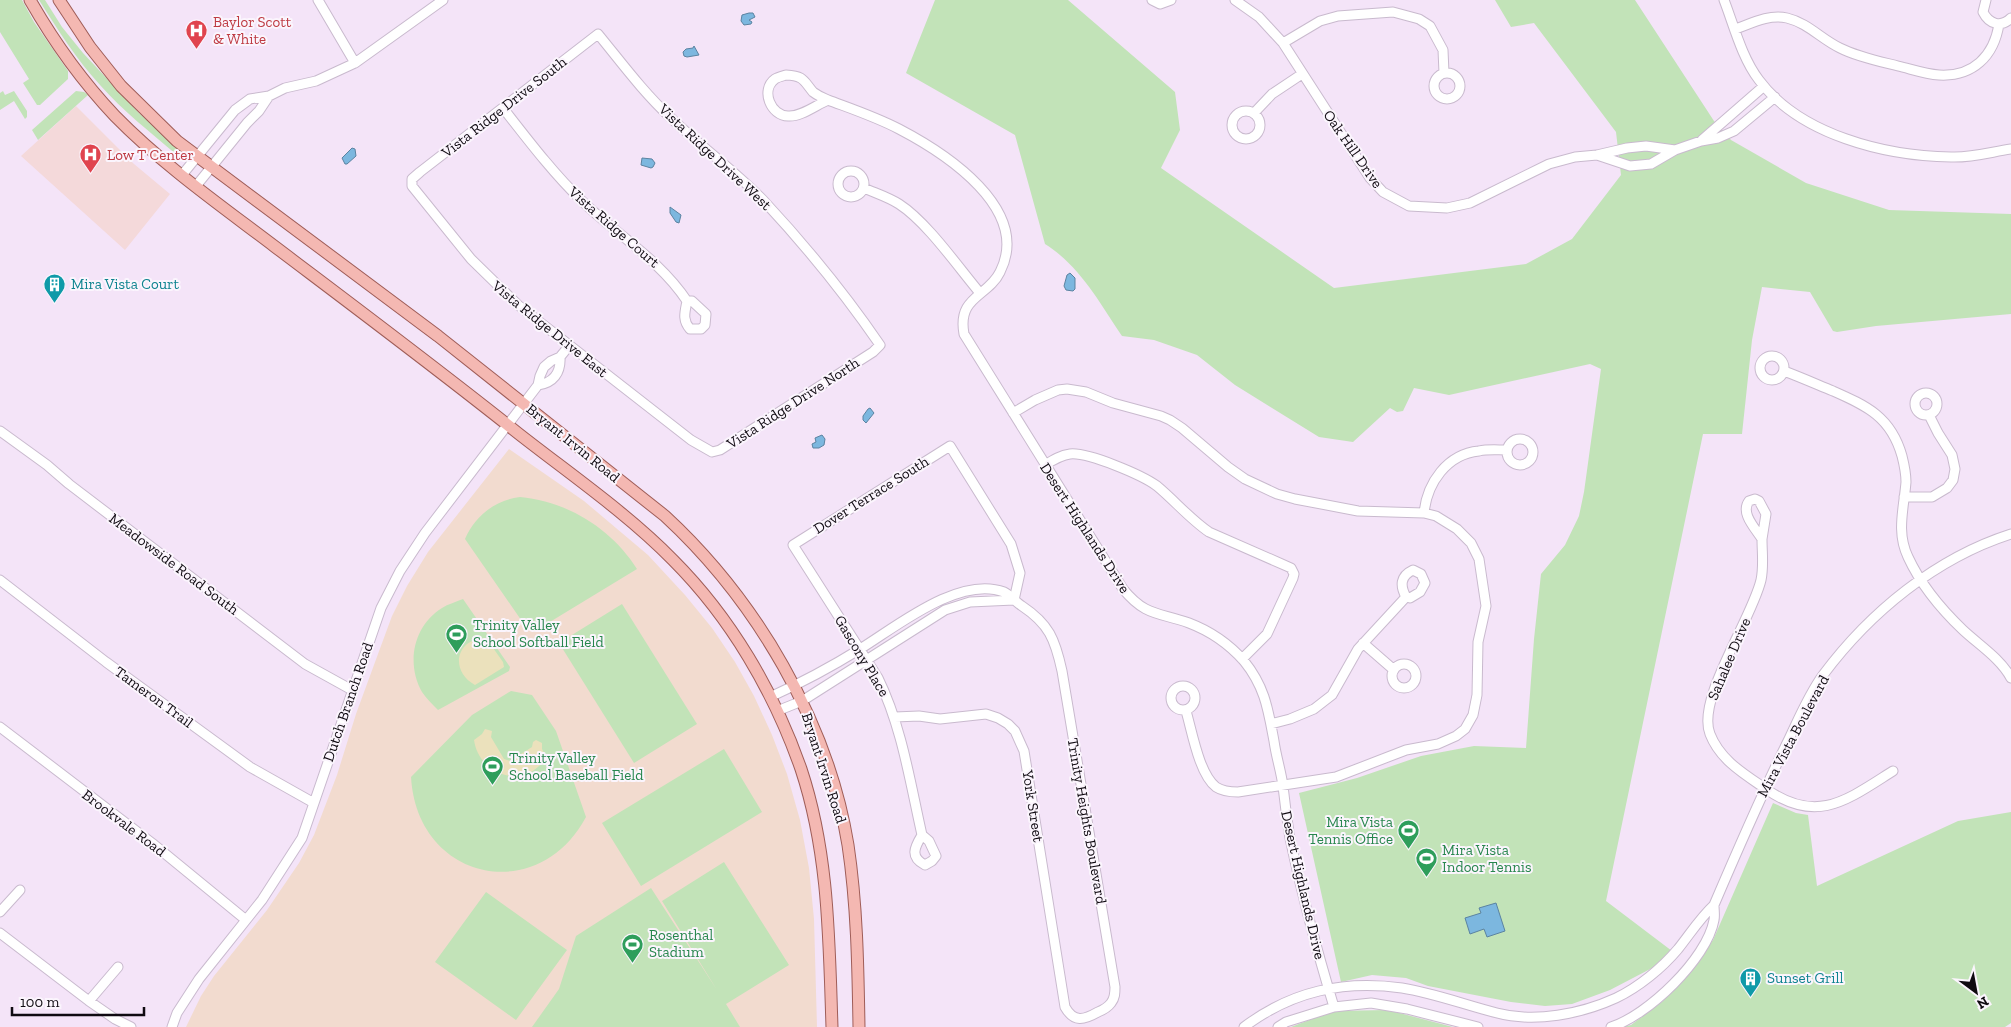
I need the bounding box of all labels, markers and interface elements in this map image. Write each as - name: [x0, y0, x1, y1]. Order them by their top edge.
- place label: Baylor Scott & White: [213, 13, 292, 48]
- hospital icon: Baylor Scott & White: [185, 19, 209, 50]
- street label: Vista Ridge Drive South: [437, 52, 571, 162]
- street label: Vista Ridge Drive West: [654, 99, 775, 214]
- street label: Oak Hill Drive: [1319, 106, 1387, 192]
- hospital icon: Low T Center: [79, 143, 103, 174]
- place label: Low T Center: [107, 146, 194, 164]
- street label: Vista Ridge Court: [564, 182, 663, 272]
- building icon: Mira Vista Court: [43, 272, 67, 303]
- place label: Mira Vista Court: [71, 275, 179, 293]
- street label: Vista Ridge Drive East: [488, 276, 612, 381]
- street label: Vista Ridge Drive North: [723, 353, 863, 453]
- street label: Bryant Irvin Road: [523, 400, 624, 487]
- street label: Dover Terrace South: [810, 452, 932, 538]
- street label: Desert Highlands Drive: [1036, 459, 1134, 597]
- street label: Meadowside Road South: [106, 509, 243, 619]
- street label: Gascony Place: [831, 612, 893, 700]
- street label: Sahalee Drive: [1704, 615, 1754, 703]
- place label: Trinity Valley School Softball Field: [473, 616, 604, 651]
- sports icon: Trinity Valley School Softball Field: [445, 622, 469, 653]
- street label: Dutch Branch Road: [319, 639, 377, 764]
- street label: Tameron Trail: [111, 662, 197, 732]
- street label: Mira Vista Boulevard: [1753, 671, 1833, 800]
- street label: Bryant Irvin Road: [798, 711, 851, 826]
- street label: Trinity Heights Boulevard: [1064, 737, 1111, 906]
- place label: Trinity Valley School Baseball Field: [509, 749, 644, 784]
- sports icon: Trinity Valley School Baseball Field: [481, 755, 505, 786]
- street label: York Street: [1018, 768, 1048, 844]
- street label: Brookvale Road: [79, 786, 170, 861]
- street label: Desert Highlands Drive: [1277, 809, 1329, 961]
- place label: Mira Vista Tennis Office: [1308, 813, 1393, 848]
- sports icon: Mira Vista Tennis Office: [1397, 819, 1421, 850]
- place label: Mira Vista Indoor Tennis: [1442, 841, 1532, 876]
- sports icon: Mira Vista Indoor Tennis: [1414, 847, 1438, 878]
- place label: Rosenthal Stadium: [649, 926, 713, 961]
- sports icon: Rosenthal Stadium: [621, 932, 645, 963]
- building icon: Sunset Grill: [1739, 966, 1763, 997]
- north arrow: [1951, 967, 2001, 1017]
- place label: Sunset Grill: [1767, 969, 1843, 987]
- scale bar: [12, 984, 145, 1016]
- text: 100 m: [20, 993, 59, 1011]
- text: N: [1973, 993, 1992, 1013]

